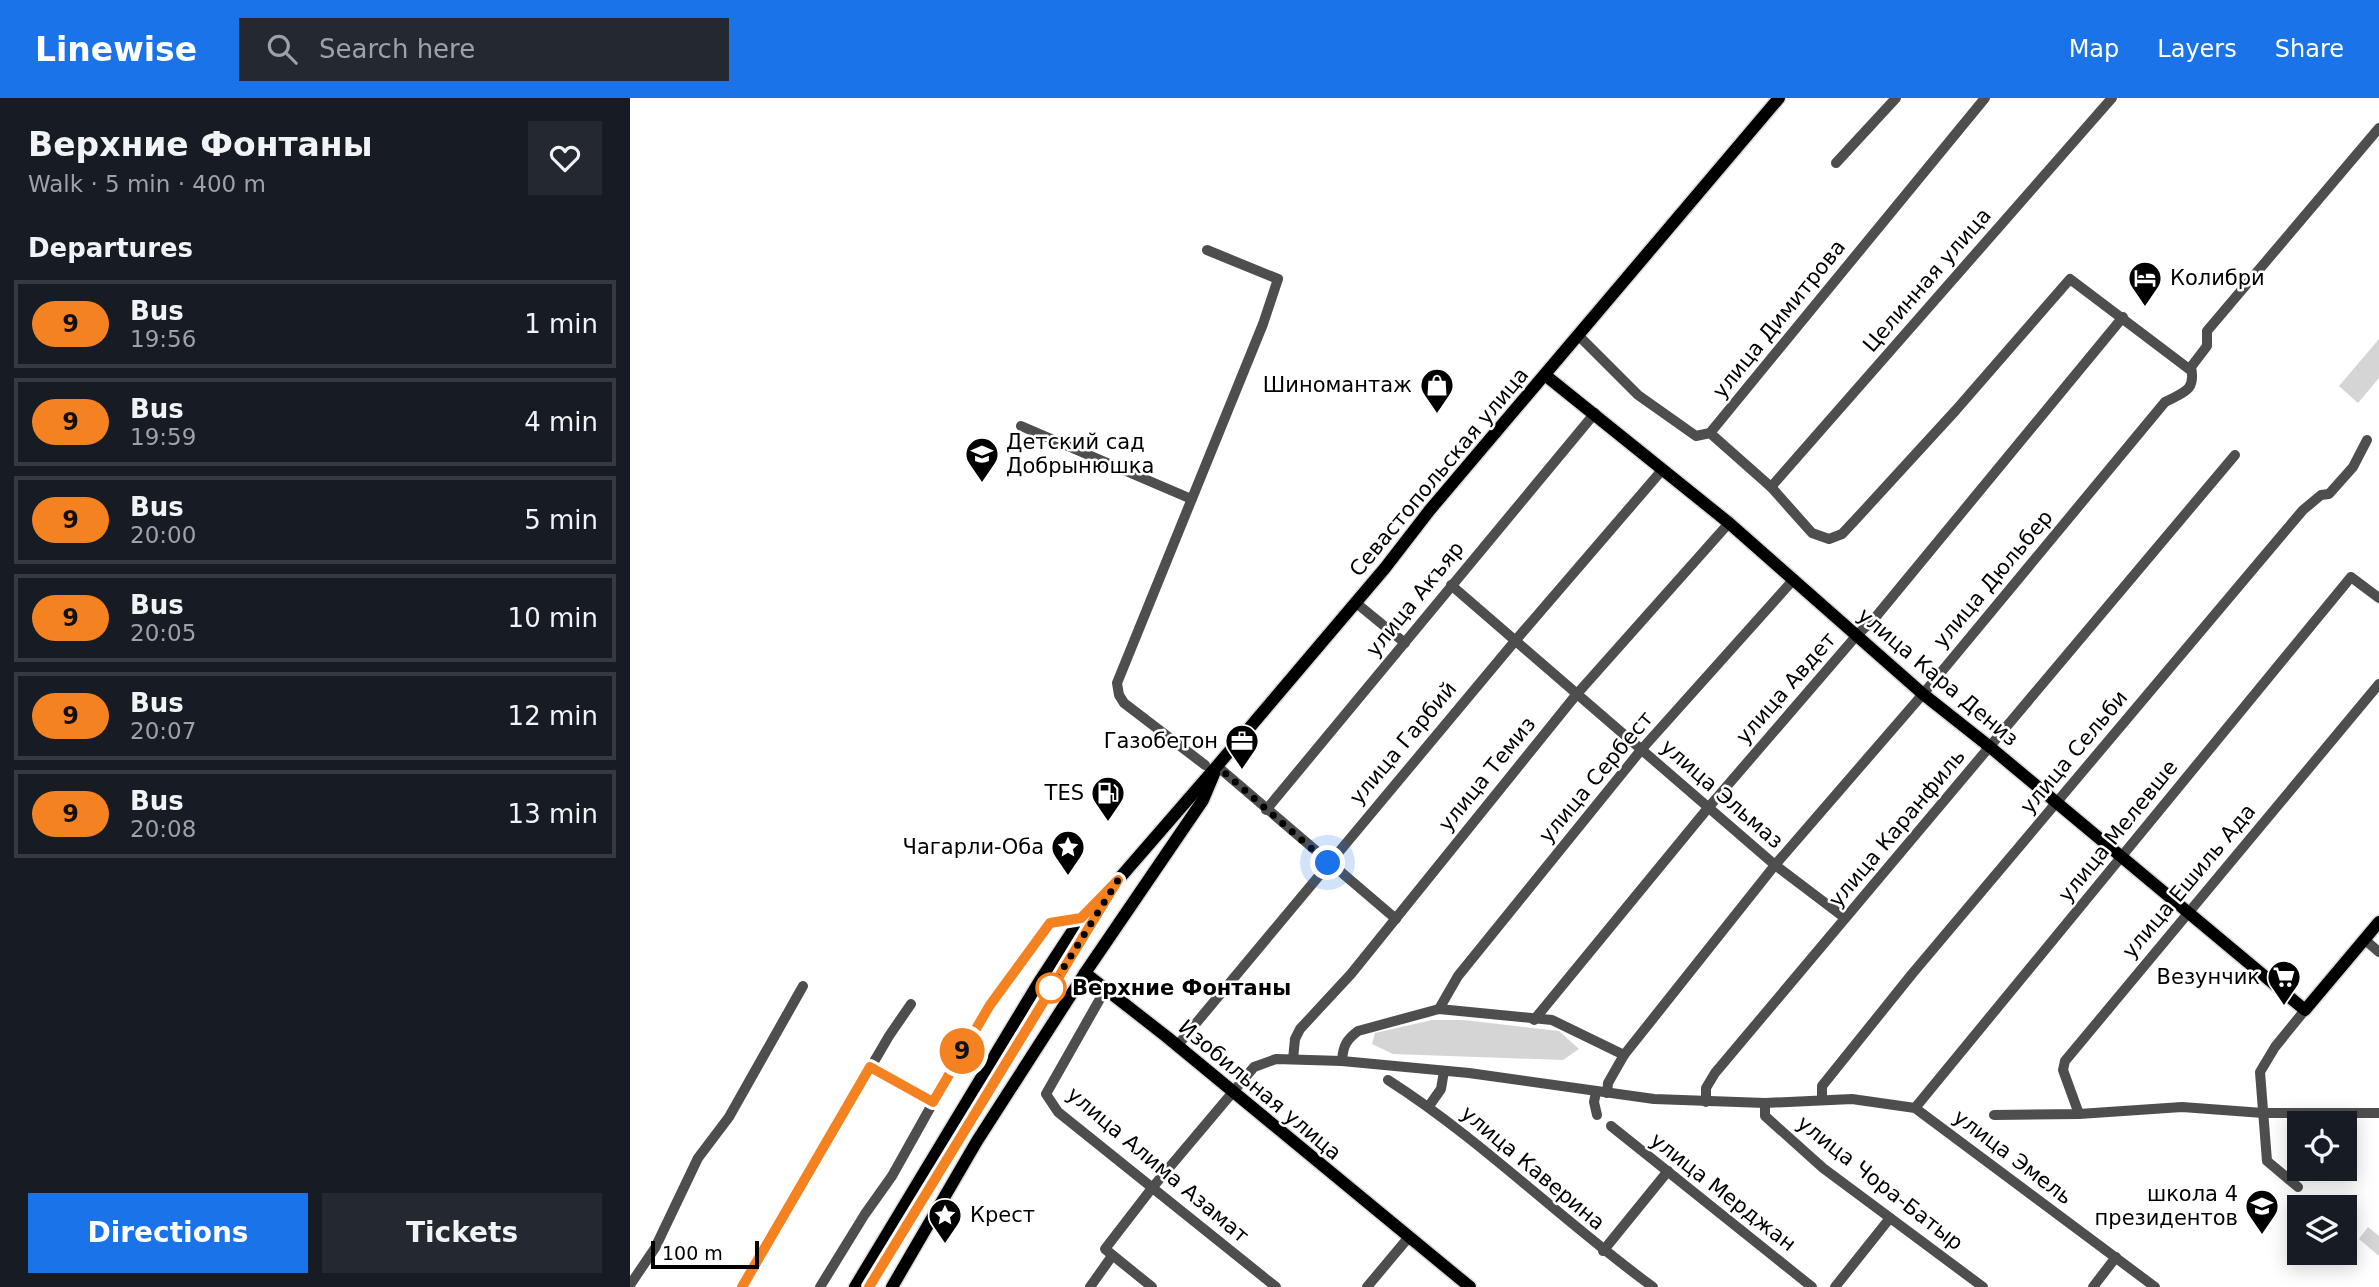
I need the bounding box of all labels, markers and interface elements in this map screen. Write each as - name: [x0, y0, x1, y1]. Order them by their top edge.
- search box: [239, 18, 729, 81]
- text: Linewise: [35, 30, 197, 69]
- icon: search: [263, 30, 301, 68]
- text: Search here: [319, 34, 475, 64]
- text: Map: [2069, 35, 2119, 63]
- text: Layers: [2157, 35, 2237, 63]
- text: Share: [2275, 35, 2344, 63]
- button: heart: [528, 121, 602, 195]
- text: Верхние Фонтаны: [28, 125, 372, 164]
- text: Walk · 5 min · 400 m: [28, 171, 266, 197]
- street label: Целинная улица: [1858, 203, 1996, 357]
- text: Departures: [28, 233, 193, 263]
- street label: улица Димитрова: [1708, 235, 1850, 403]
- hotel icon: Колибри: [2126, 259, 2164, 308]
- place label: Колибри: [2170, 266, 2265, 290]
- text: Bus: [130, 296, 184, 326]
- text: 1 min: [524, 309, 598, 339]
- text: 9: [62, 310, 79, 338]
- text: 19:56: [130, 326, 196, 352]
- street label: Севастопольская улица: [1345, 363, 1533, 581]
- shop icon: Шиномантаж: [1418, 366, 1456, 415]
- place label: Шиномантаж: [1263, 373, 1412, 397]
- text: Bus: [130, 394, 184, 424]
- text: 4 min: [524, 407, 598, 437]
- text: 9: [62, 408, 79, 436]
- text: 19:59: [130, 424, 196, 450]
- place label: Детский сад Добрынюшка: [1006, 430, 1154, 478]
- school or university icon: Детский сад Добрынюшка: [963, 435, 1001, 484]
- text: Bus: [130, 492, 184, 522]
- text: 5 min: [524, 505, 598, 535]
- street label: улица Дюльбер: [1928, 505, 2058, 653]
- text: 9: [62, 506, 79, 534]
- text: 20:00: [130, 522, 196, 548]
- street label: улица Акъяр: [1361, 537, 1469, 661]
- text: Bus: [130, 590, 184, 620]
- text: 10 min: [508, 603, 598, 633]
- street label: улица Кара Дениз: [1853, 603, 2023, 751]
- text: 9: [62, 604, 79, 632]
- text: 20:05: [130, 620, 196, 646]
- street label: улица Авдет: [1731, 627, 1841, 749]
- street label: улица Гарбий: [1345, 677, 1461, 809]
- street label: улица Сельби: [2016, 686, 2132, 818]
- text: Bus: [130, 688, 184, 718]
- text: 12 min: [508, 701, 598, 731]
- text: 9: [62, 702, 79, 730]
- street label: улица Сербест: [1534, 707, 1658, 847]
- street label: улица Темиз: [1434, 712, 1540, 836]
- text: 20:07: [130, 718, 196, 744]
- office icon: Газобетон: [1223, 722, 1261, 771]
- place label: Газобетон: [1104, 729, 1218, 753]
- street label: улица Эльмаз: [1656, 735, 1788, 853]
- street label: улица Каранфиль: [1824, 744, 1970, 912]
- street label: улица Мелевше: [2054, 755, 2182, 907]
- fuel station icon: TES: [1089, 774, 1127, 823]
- place label: TES: [1044, 781, 1084, 805]
- text: Bus: [130, 786, 184, 816]
- text: 13 min: [508, 799, 598, 829]
- street label: улица Ешиль Ада: [2118, 799, 2260, 963]
- text: 9: [62, 800, 79, 828]
- text: 20:08: [130, 816, 196, 842]
- place icon: Чагарли-Оба: [1049, 828, 1087, 877]
- place label: Чагарли-Оба: [903, 835, 1044, 859]
- your location: [1310, 845, 1345, 880]
- supermarket icon: Везунчик: [2265, 958, 2303, 1007]
- place label: Везунчик: [2157, 965, 2260, 989]
- marker: Верхние Фонтаны: [1036, 973, 1066, 1003]
- place label: Верхние Фонтаны: [1072, 976, 1291, 1000]
- street label: Изобильная улица: [1174, 1015, 1346, 1165]
- line badge: 9: [939, 1028, 985, 1074]
- text: 9: [954, 1037, 970, 1065]
- street label: улица Алима Азамат: [1062, 1082, 1254, 1248]
- street label: улица Каверина: [1456, 1101, 1610, 1235]
- street label: улица Эмель: [1949, 1105, 2077, 1209]
- street label: улица Чора-Батыр: [1792, 1111, 1968, 1255]
- map controls: [2287, 1111, 2357, 1265]
- button: locate: [2287, 1111, 2357, 1181]
- street label: улица Мерджан: [1646, 1128, 1800, 1256]
- place label: школа 4 президентов: [2095, 1182, 2238, 1230]
- school or university icon: школа 4 президентов: [2243, 1187, 2281, 1236]
- button: Directions: [28, 1193, 308, 1273]
- button: Tickets: [322, 1193, 602, 1273]
- button: layers: [2287, 1195, 2357, 1265]
- place icon: Крест: [926, 1196, 964, 1245]
- place label: Крест: [970, 1203, 1035, 1227]
- scale bar: [651, 1238, 760, 1270]
- text: 100 m: [662, 1242, 723, 1264]

